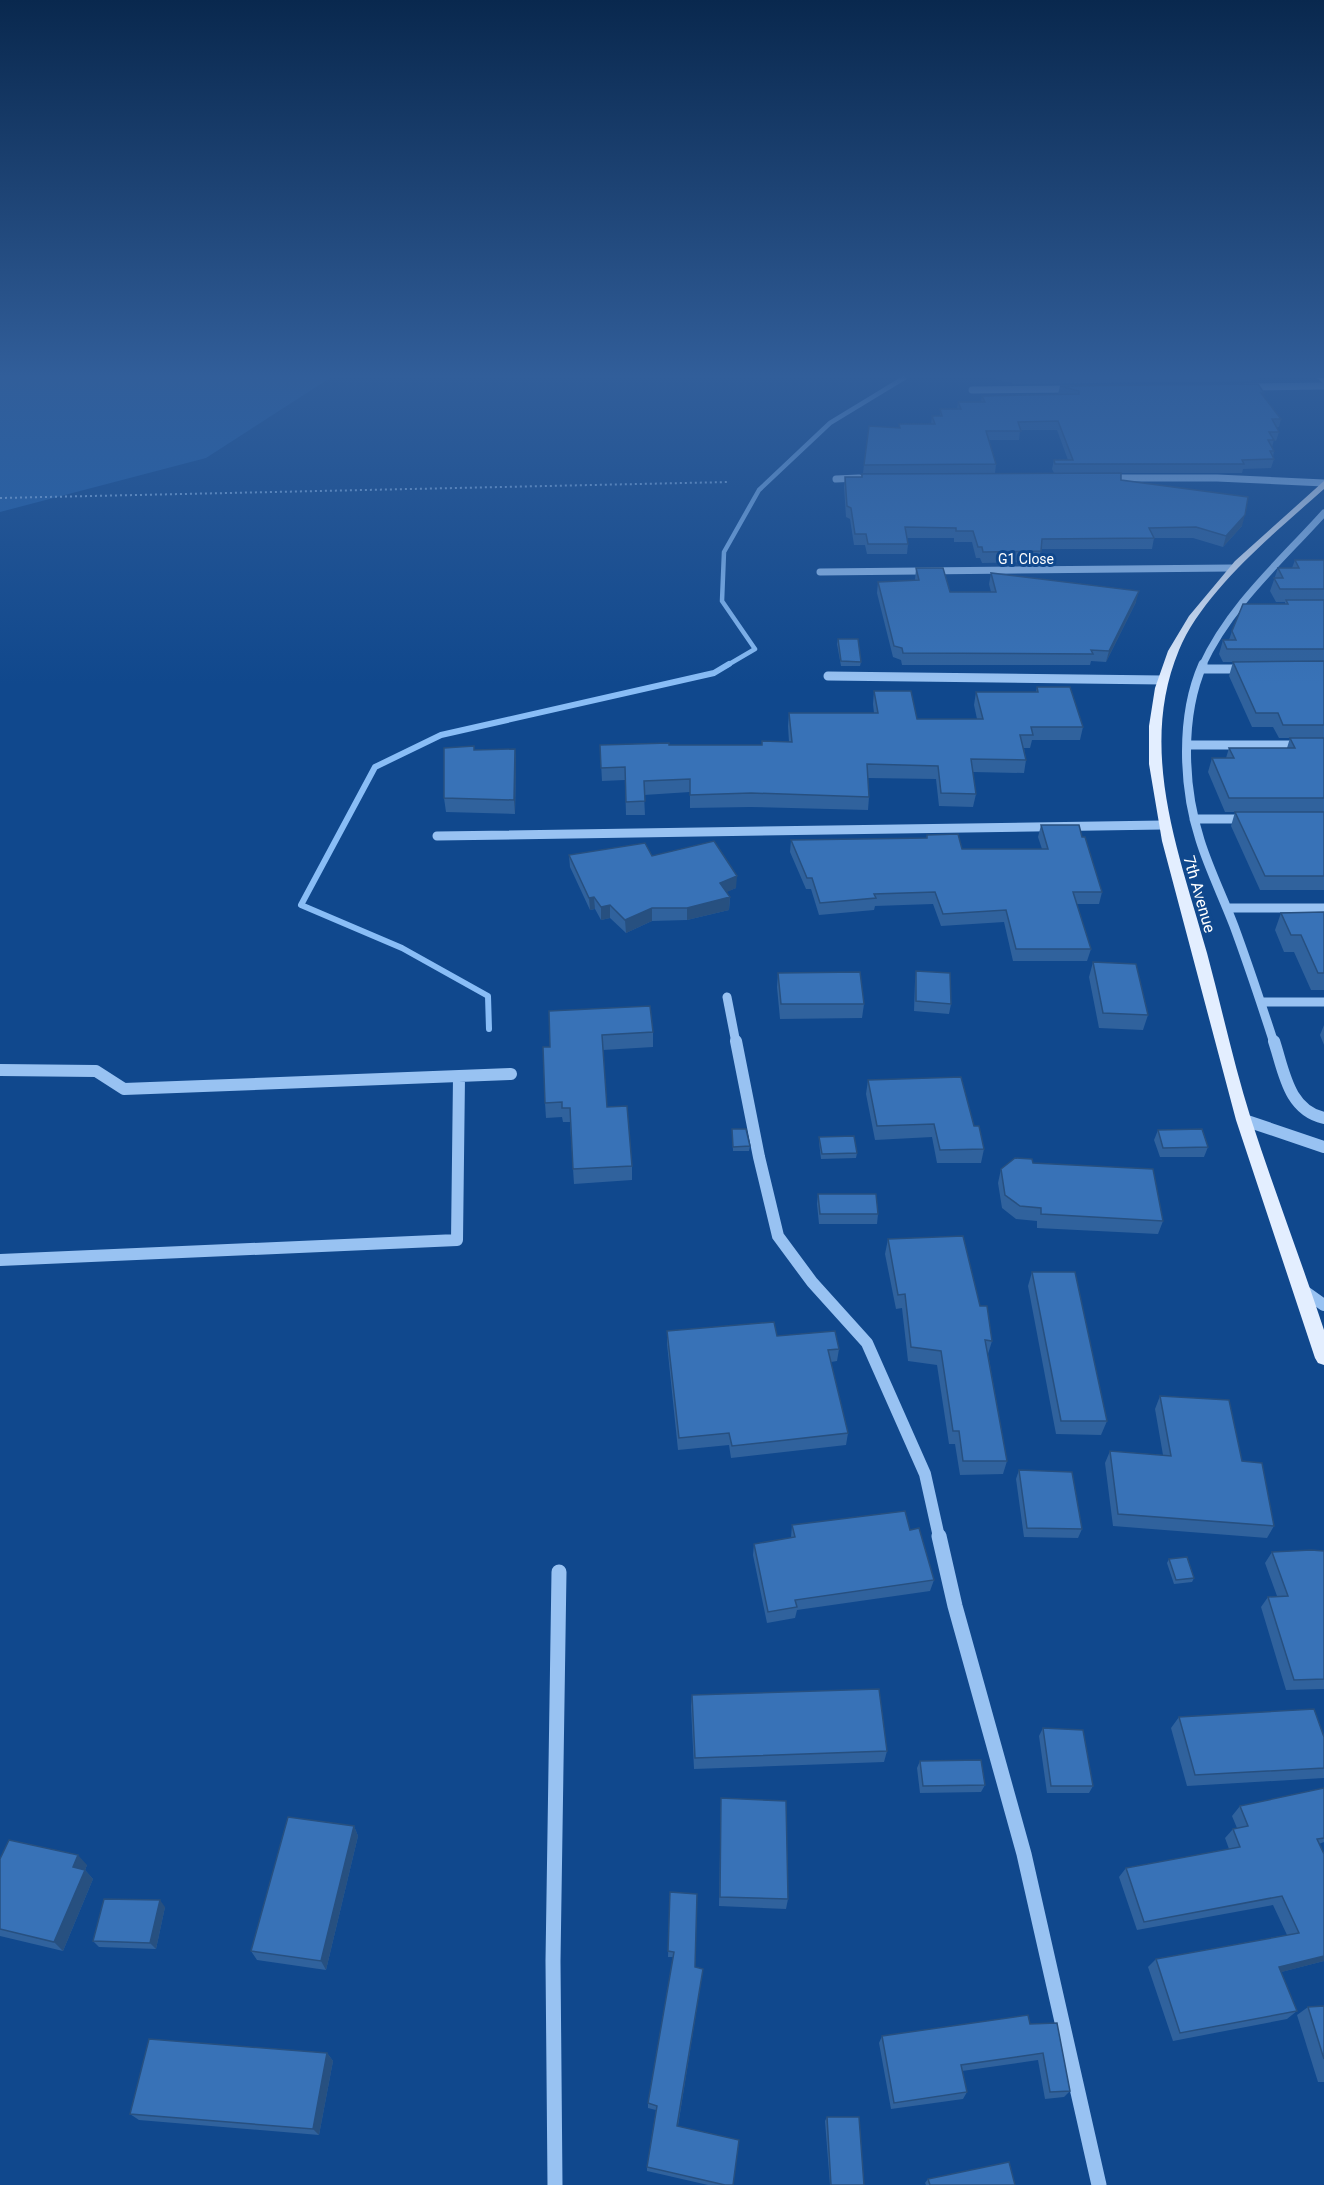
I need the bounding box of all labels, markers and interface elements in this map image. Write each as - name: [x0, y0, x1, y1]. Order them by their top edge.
- street label: G1 Close: [998, 551, 1054, 567]
- street label: 7th Avenue: [1179, 853, 1220, 935]

